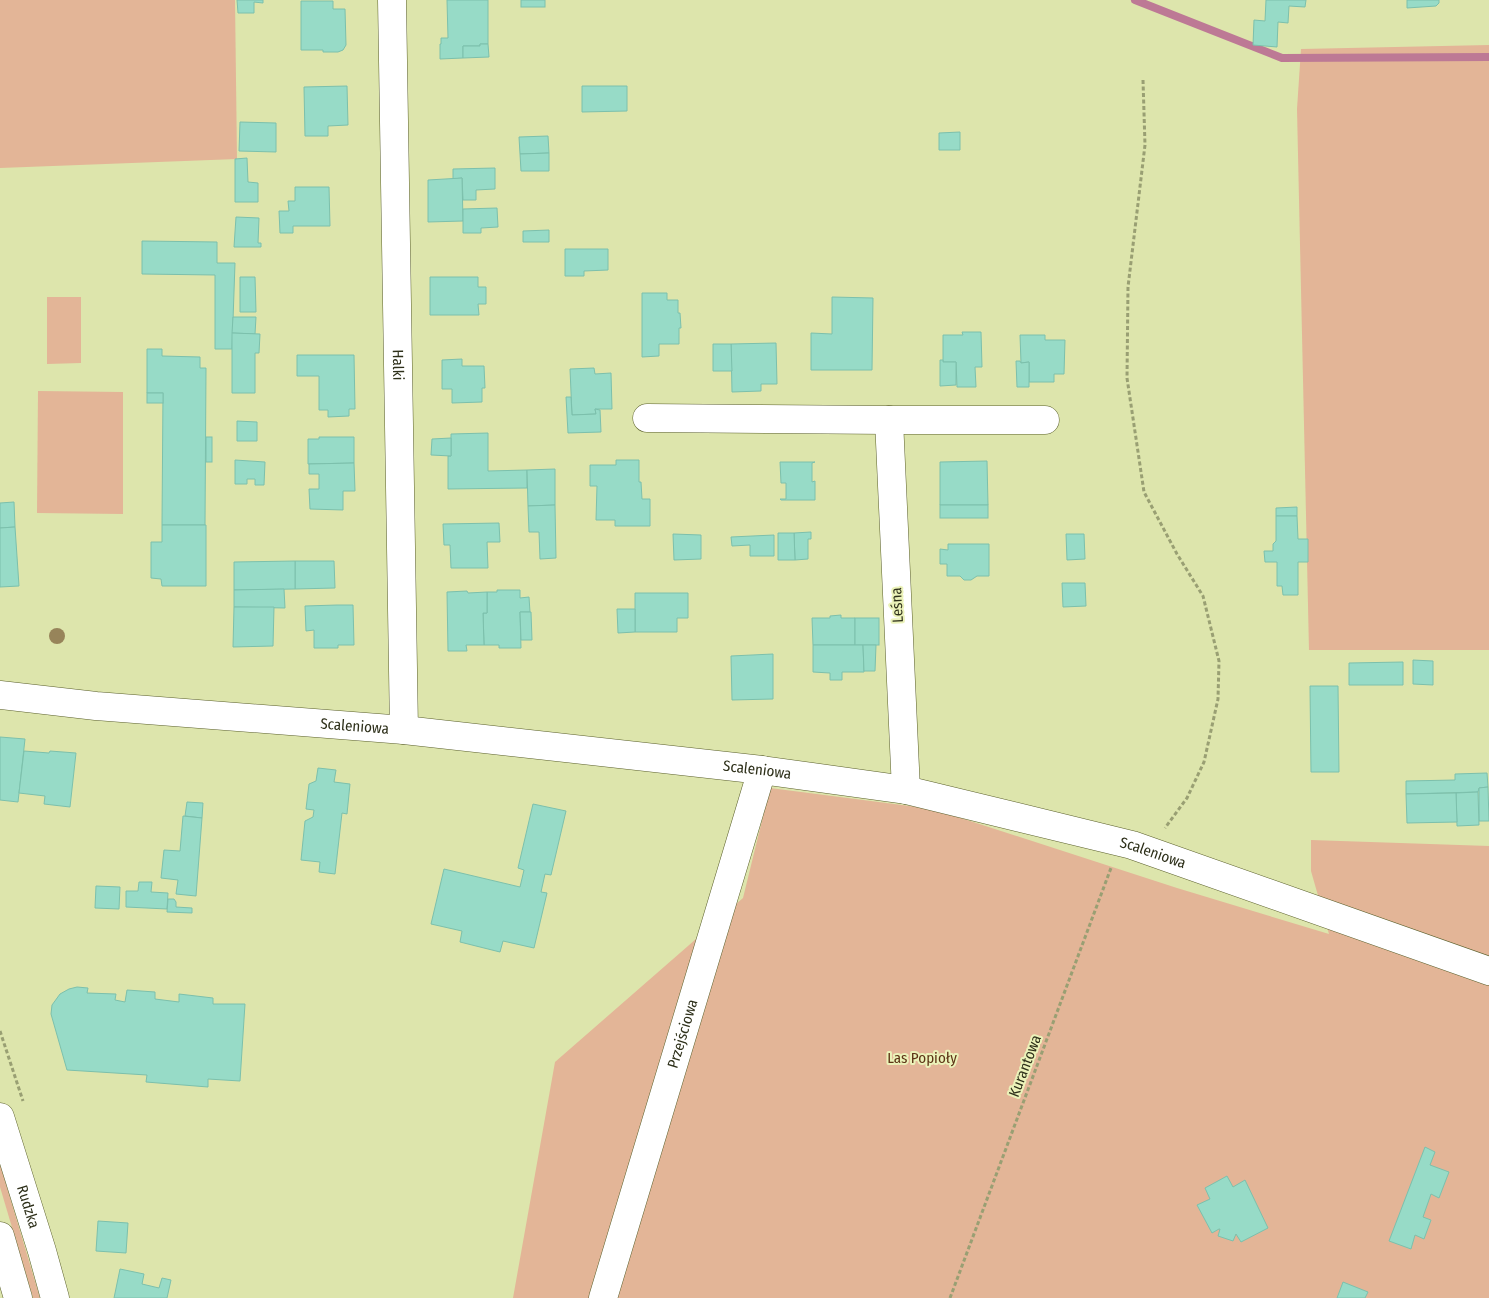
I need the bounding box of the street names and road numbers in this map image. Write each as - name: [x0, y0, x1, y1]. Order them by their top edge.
- street label: Halki: [389, 349, 407, 381]
- street label: Leśna: [887, 587, 907, 623]
- street label: Scaleniowa: [320, 715, 390, 738]
- street label: Scaleniowa: [722, 757, 793, 783]
- street label: Scaleniowa: [1118, 833, 1188, 872]
- street label: Przejściowa: [664, 997, 701, 1070]
- street label: Kurantowa: [1005, 1032, 1045, 1100]
- street label: Rudzka: [13, 1183, 43, 1230]

